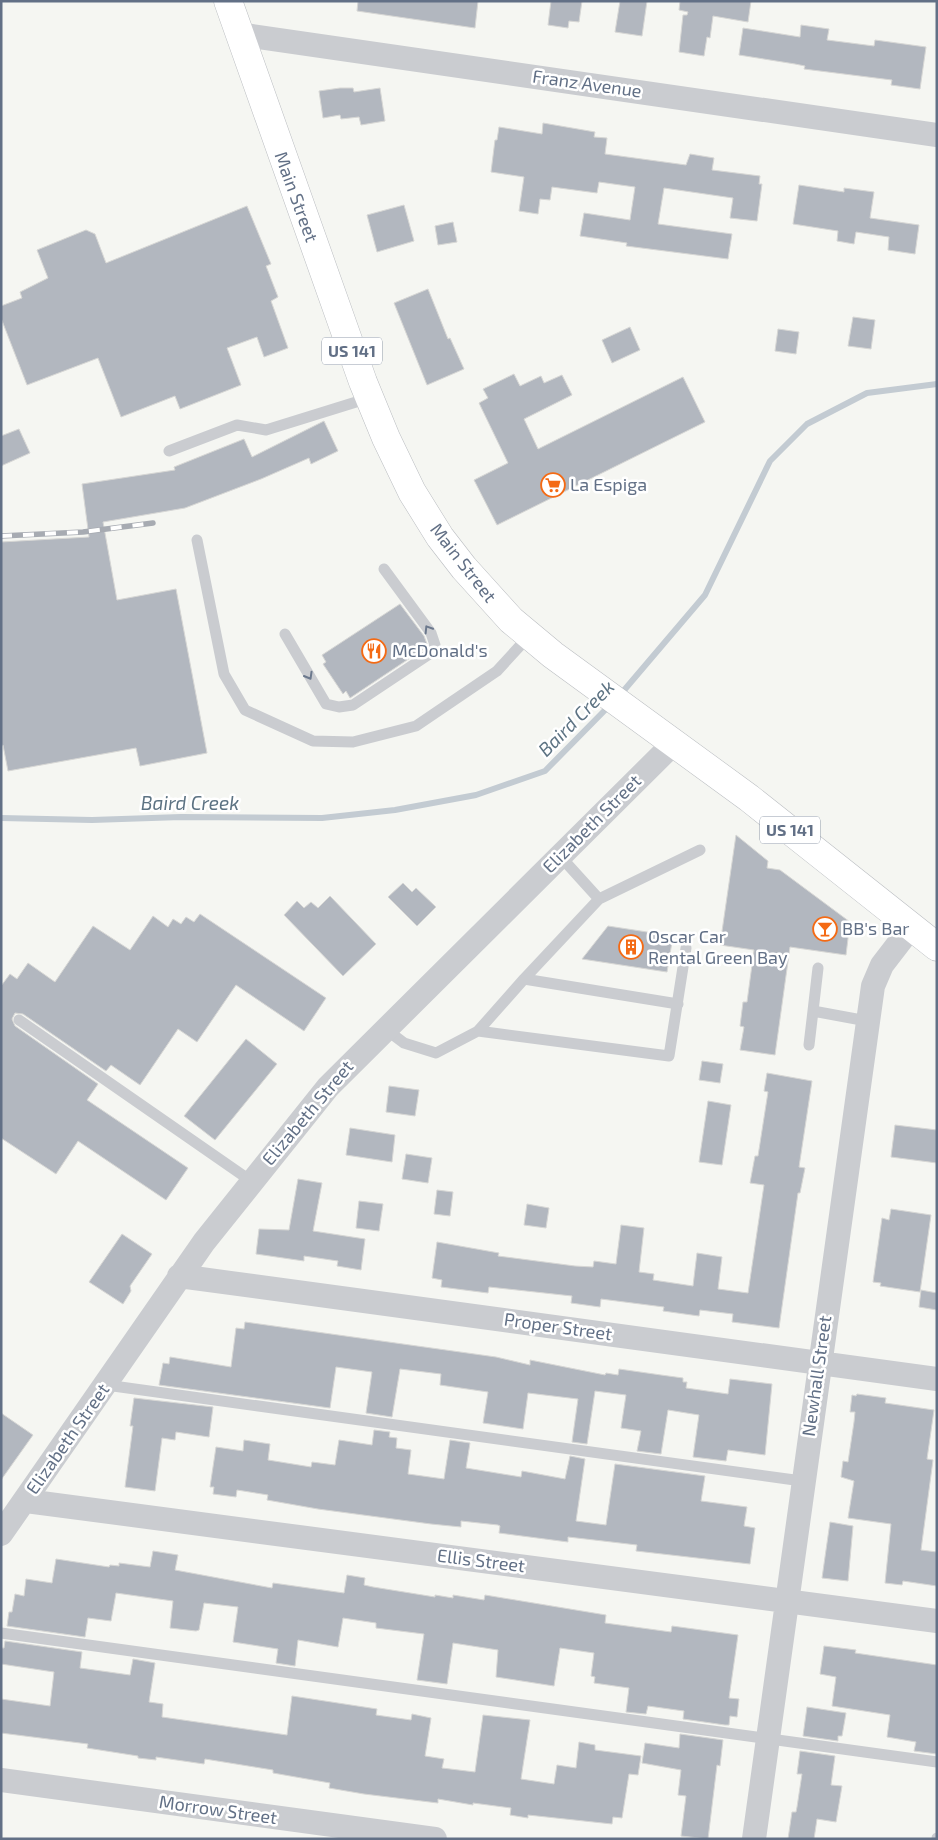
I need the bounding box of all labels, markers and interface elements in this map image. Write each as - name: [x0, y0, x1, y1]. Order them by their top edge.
- street label: Franz Avenue: [531, 64, 643, 102]
- street label: Main Street: [270, 148, 324, 245]
- road number: US 141: [322, 338, 382, 364]
- supermarket icon: La Espiga: [540, 472, 566, 498]
- place label: La Espiga: [570, 473, 647, 495]
- street label: Main Street: [426, 518, 502, 607]
- one-way arrow: [425, 626, 435, 635]
- restaurant icon: McDonald's: [361, 638, 387, 664]
- place label: McDonald's: [392, 639, 488, 661]
- one-way arrow: [303, 671, 313, 680]
- water label: Baird Creek: [533, 675, 619, 761]
- street label: Elizabeth Street: [537, 769, 645, 877]
- water label: Baird Creek: [141, 791, 239, 814]
- road number: US 141: [760, 816, 820, 844]
- bar icon: BB's Bar: [812, 916, 838, 942]
- place label: BB's Bar: [842, 917, 910, 939]
- place label: Oscar Car Rental Green Bay: [648, 925, 788, 968]
- building icon: Oscar Car Rental Green Bay: [618, 934, 644, 960]
- street label: Elizabeth Street: [257, 1055, 358, 1169]
- street label: Proper Street: [503, 1308, 614, 1344]
- street label: Newhall Street: [797, 1314, 835, 1438]
- street label: Elizabeth Street: [21, 1379, 114, 1498]
- street label: Ellis Street: [436, 1544, 526, 1576]
- street label: Morrow Street: [158, 1790, 279, 1828]

